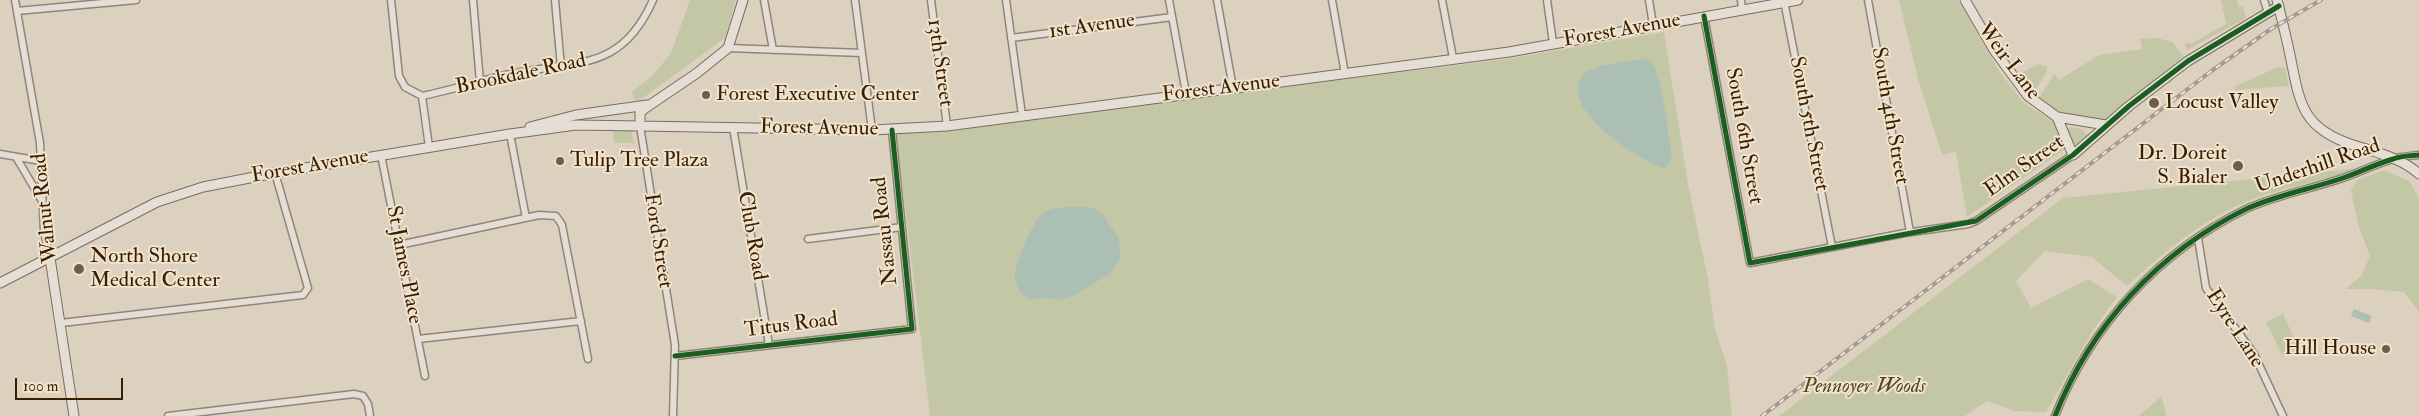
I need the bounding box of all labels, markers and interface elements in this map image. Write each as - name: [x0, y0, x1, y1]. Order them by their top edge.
- street label: 1st Avenue: [1047, 8, 1137, 46]
- street label: Forest Avenue: [1561, 8, 1683, 54]
- street label: 13th Street: [920, 17, 958, 109]
- street label: Weir Lane: [1971, 19, 2045, 105]
- street label: South 4th Street: [1865, 45, 1913, 187]
- street label: Brookdale Road: [454, 49, 588, 101]
- street label: South 5th Street: [1783, 54, 1833, 194]
- street label: South 6th Street: [1719, 66, 1767, 206]
- street label: Forest Avenue: [1161, 69, 1281, 109]
- place label: Forest Executive Center: [716, 82, 919, 108]
- marker: Forest Executive Center: [700, 89, 712, 101]
- place label: Locust Valley: [2165, 90, 2279, 116]
- marker: Locust Valley: [2147, 96, 2161, 110]
- street label: Forest Avenue: [760, 115, 878, 143]
- street label: Elm Street: [1980, 130, 2070, 204]
- street label: Underhill Road: [2252, 134, 2384, 200]
- place label: Dr. Doreit S. Bialer: [2138, 141, 2227, 191]
- street label: Forest Avenue: [249, 144, 371, 190]
- place label: Tulip Tree Plaza: [570, 148, 708, 174]
- street label: Walnut Road: [28, 152, 64, 264]
- marker: Tulip Tree Plaza: [554, 155, 566, 167]
- marker: Dr. Doreit S. Bialer: [2231, 159, 2245, 173]
- street label: Nassau Road: [868, 175, 904, 287]
- street label: Club Road: [731, 189, 771, 283]
- street label: Ford Street: [637, 192, 677, 290]
- street label: St James Place: [379, 204, 427, 326]
- place label: North Shore Medical Center: [90, 244, 220, 294]
- marker: North Shore Medical Center: [72, 262, 86, 276]
- street label: Eyre Lane: [2199, 285, 2269, 373]
- street label: Titus Road: [743, 308, 839, 344]
- place label: Hill House: [2284, 336, 2376, 362]
- marker: Hill House: [2380, 343, 2392, 355]
- scale bar: [18, 368, 125, 400]
- park label: Pennoyer Woods: [1802, 374, 1926, 400]
- text: 100 m: [23, 377, 58, 396]

